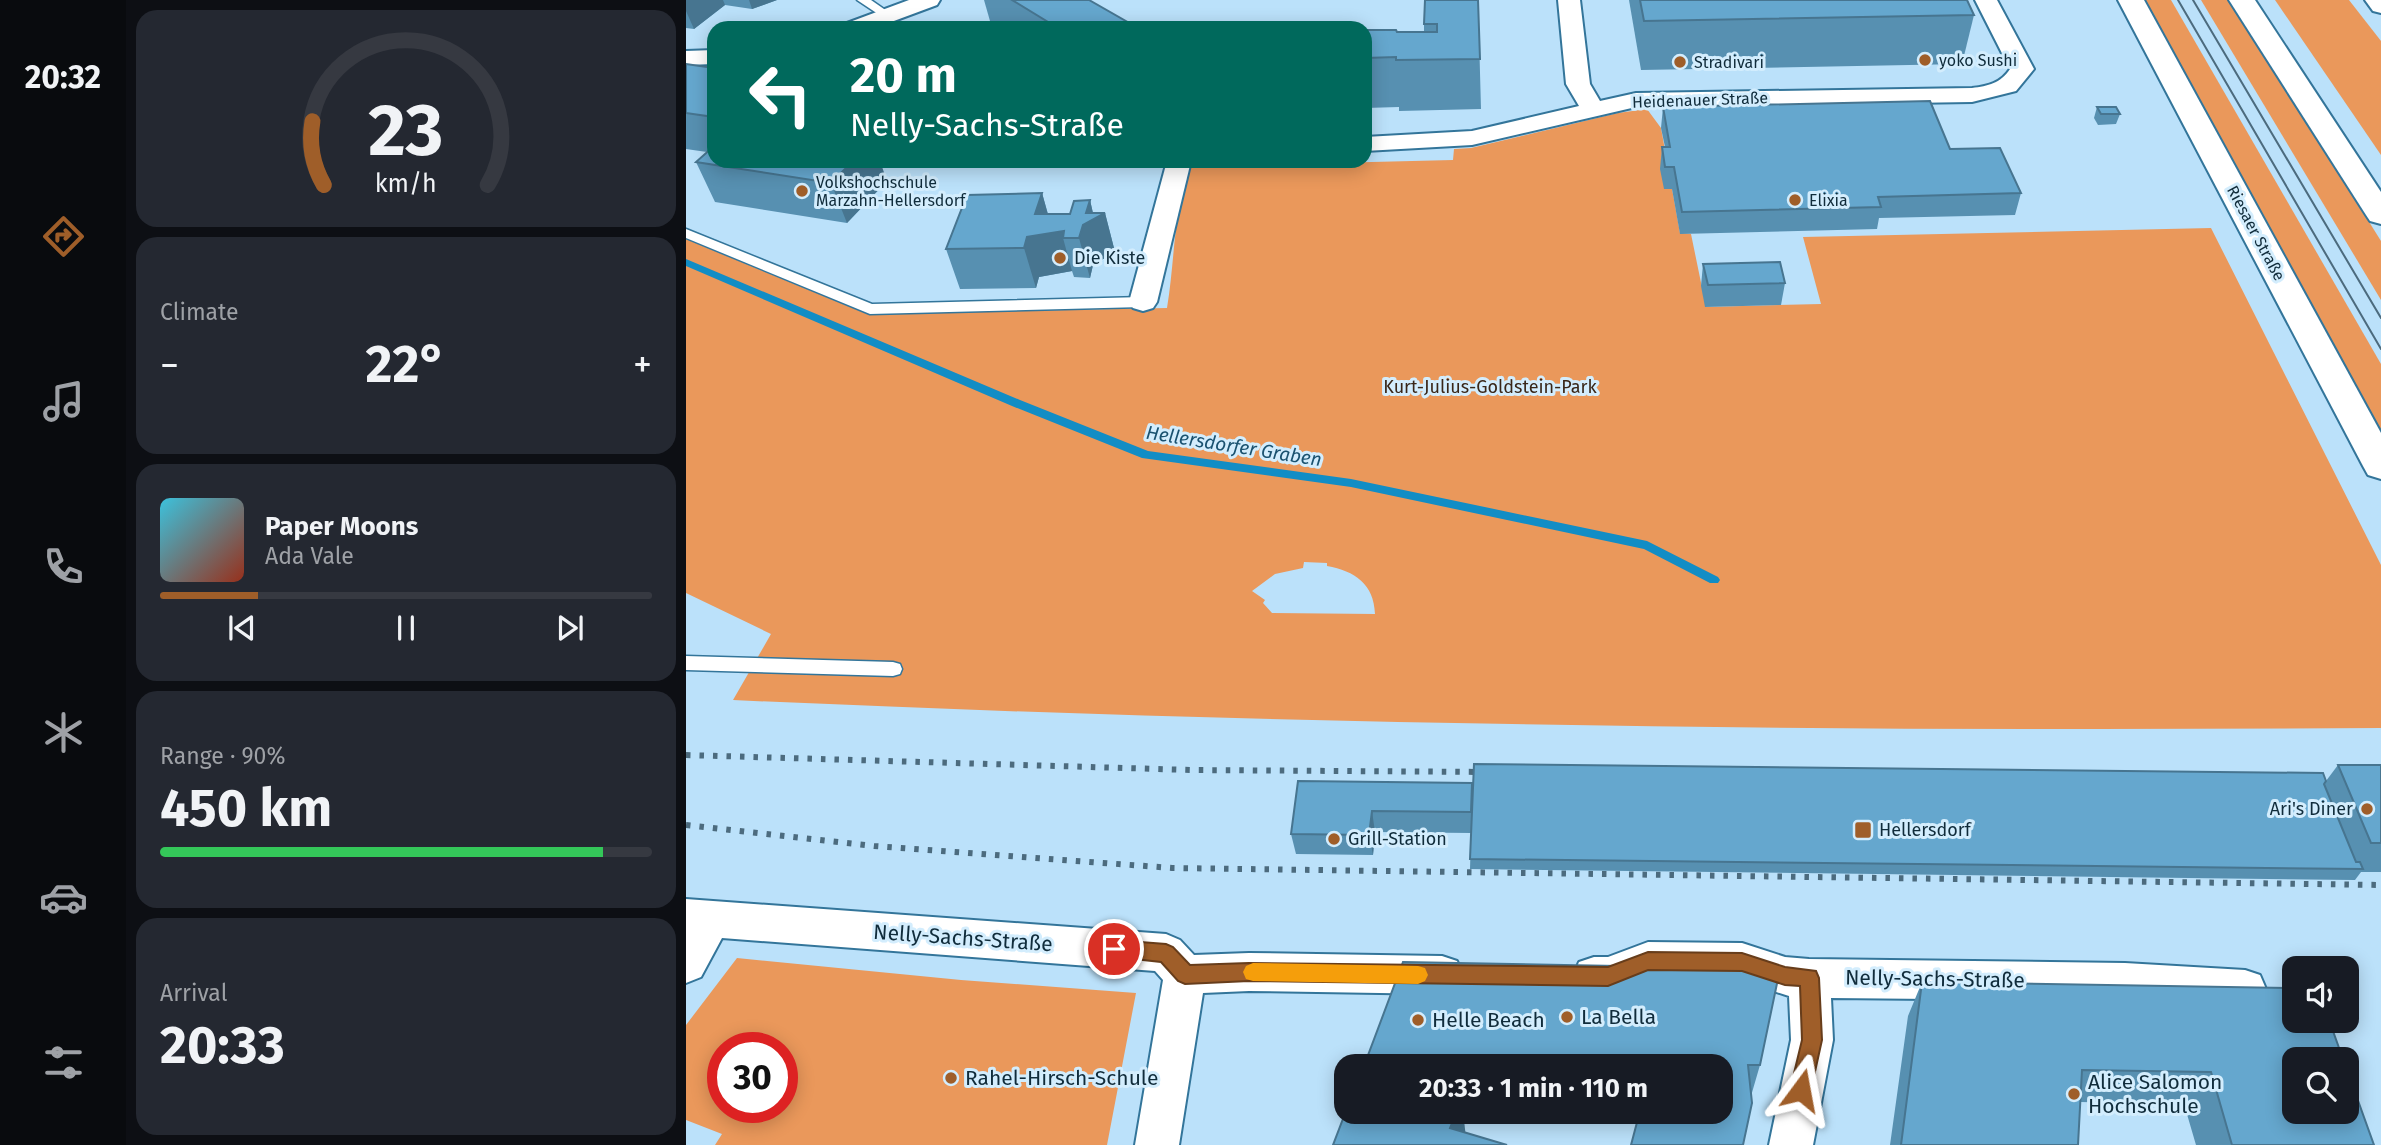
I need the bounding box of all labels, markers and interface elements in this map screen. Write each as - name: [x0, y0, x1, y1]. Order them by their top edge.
- text: 20 m: [850, 46, 957, 105]
- icon: left: [735, 49, 826, 140]
- place label: yoko Sushi: [1939, 51, 2017, 70]
- marker: yoko Sushi: [1917, 52, 1933, 68]
- place label: Stradivari: [1694, 53, 1764, 72]
- marker: Stradivari: [1672, 54, 1688, 70]
- text: 20:32: [25, 58, 101, 96]
- text: 23: [368, 87, 444, 174]
- street label: Heidenauer Straße: [1632, 88, 1768, 112]
- text: Nelly-Sachs-Straße: [850, 106, 1124, 144]
- text: km/h: [375, 168, 437, 198]
- place label: Volkshochschule Marzahn-Hellersdorf: [816, 173, 967, 210]
- street label: Riesaer Straße: [2223, 182, 2289, 284]
- marker: Volkshochschule Marzahn-Hellersdorf: [794, 183, 810, 199]
- place label: Elixia: [1809, 191, 1848, 210]
- marker: Elixia: [1787, 192, 1803, 208]
- icon: directions: [39, 212, 88, 261]
- place label: Die Kiste: [1074, 247, 1145, 269]
- marker: Die Kiste: [1052, 250, 1068, 266]
- text: Climate: [160, 298, 239, 326]
- text: 22°: [366, 333, 446, 396]
- text: −: [160, 342, 179, 388]
- text: +: [633, 342, 652, 388]
- park label: Kurt-Julius-Goldstein-Park: [1383, 376, 1598, 398]
- icon: music: [39, 377, 88, 426]
- water label: Hellersdorfer Graben: [1144, 421, 1324, 471]
- text: Paper Moons: [265, 511, 418, 542]
- icon: phone: [39, 542, 88, 591]
- text: Ada Vale: [265, 542, 354, 570]
- icon: previous: [223, 609, 261, 647]
- icon: pause: [387, 609, 425, 647]
- icon: next: [551, 609, 589, 647]
- icon: climate: [39, 708, 88, 757]
- text: Range · 90%: [160, 742, 285, 770]
- text: 450 km: [160, 777, 332, 840]
- place label: Ari's Diner: [2270, 798, 2353, 820]
- marker: Ari's Diner: [2359, 801, 2375, 817]
- place label: Hellersdorf: [1879, 819, 1973, 841]
- marker: Hellersdorf: [1853, 820, 1873, 840]
- place label: Grill-Station: [1348, 828, 1447, 850]
- marker: Grill-Station: [1326, 831, 1342, 847]
- icon: car: [39, 873, 88, 922]
- street label: Nelly-Sachs-Straße: [872, 919, 1054, 957]
- pin: [1084, 919, 1144, 979]
- icon: arrive: [1095, 930, 1133, 968]
- map controls: [2282, 956, 2359, 1124]
- button: sound: [2282, 956, 2359, 1033]
- street label: Nelly-Sachs-Straße: [1845, 964, 2025, 994]
- text: Arrival: [160, 979, 227, 1007]
- place label: La Bella: [1581, 1004, 1656, 1030]
- place label: Helle Beach: [1432, 1007, 1545, 1033]
- marker: La Bella: [1559, 1009, 1575, 1025]
- marker: Helle Beach: [1410, 1012, 1426, 1028]
- text: 20:33: [160, 1014, 285, 1077]
- speed limit sign: 30: [707, 1032, 798, 1123]
- icon: filters: [39, 1038, 88, 1087]
- button: search: [2282, 1047, 2359, 1124]
- position arrow: [1764, 1053, 1838, 1127]
- place label: Rahel-Hirsch-Schule: [965, 1065, 1158, 1091]
- place label: Alice Salomon Hochschule: [2088, 1069, 2222, 1119]
- marker: Rahel-Hirsch-Schule: [943, 1070, 959, 1086]
- text: 20:33 · 1 min · 110 m: [1419, 1073, 1648, 1104]
- marker: Alice Salomon Hochschule: [2066, 1086, 2082, 1102]

